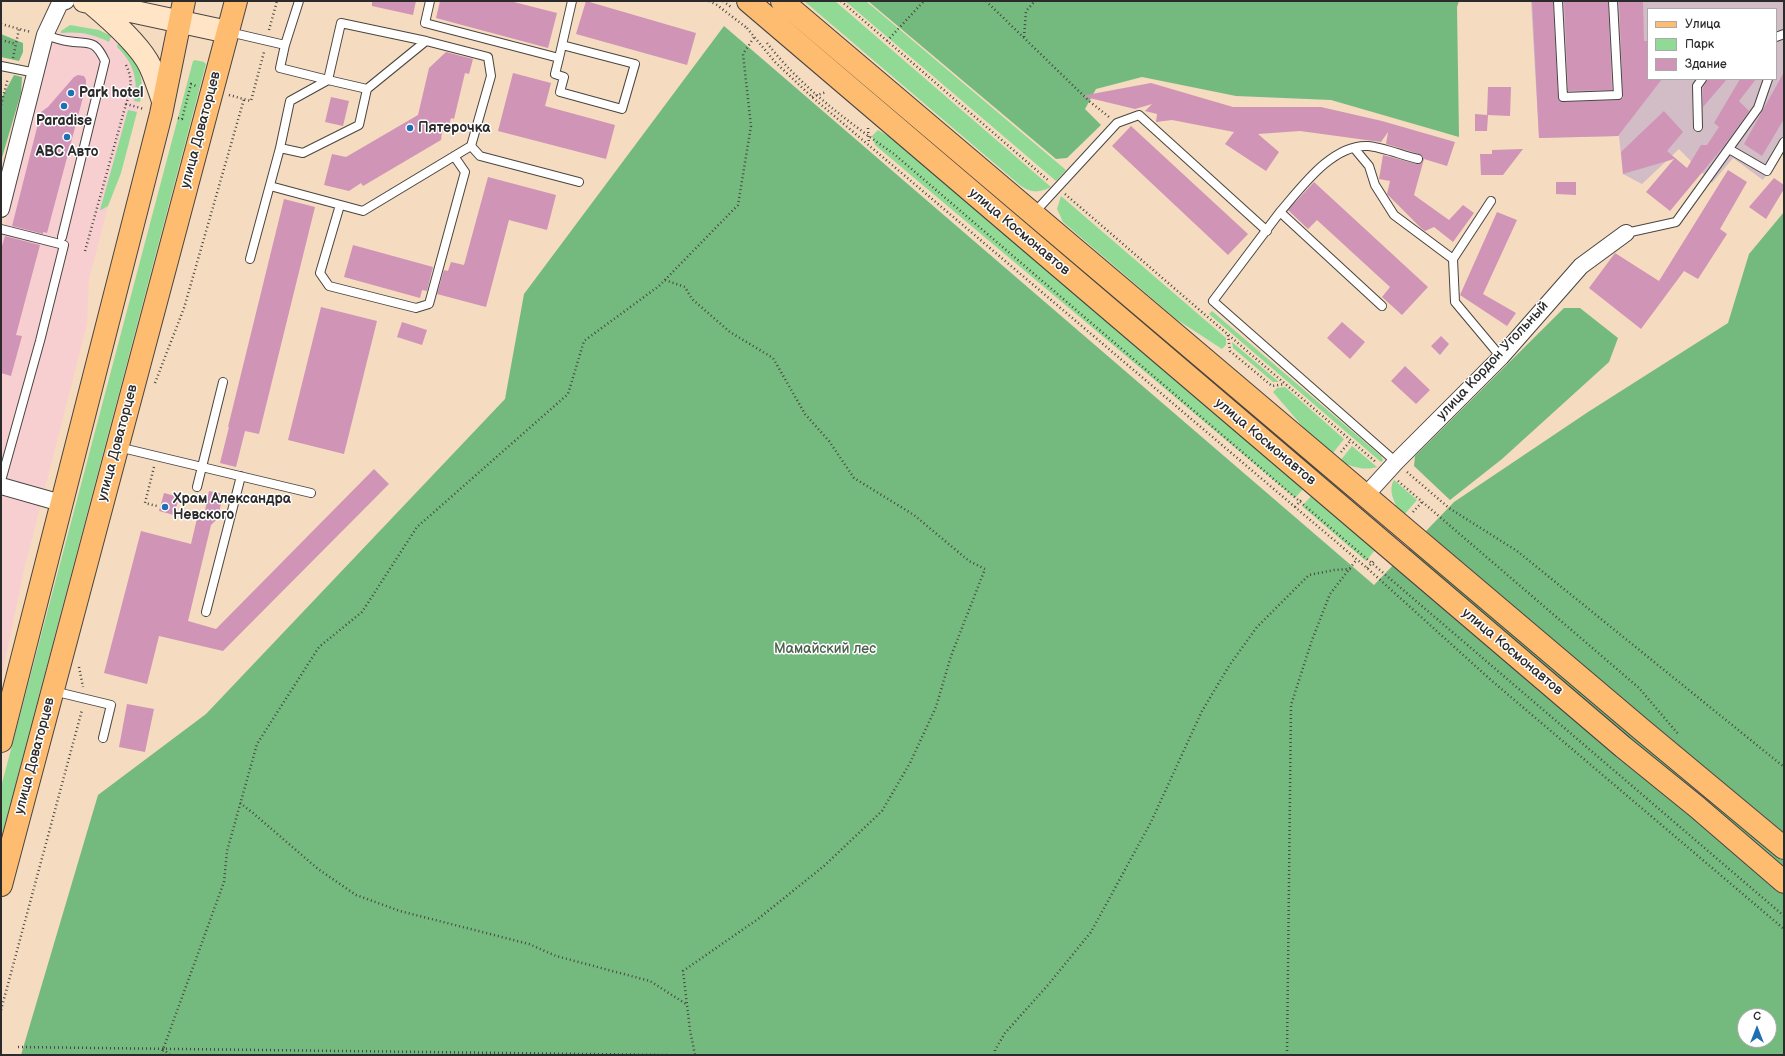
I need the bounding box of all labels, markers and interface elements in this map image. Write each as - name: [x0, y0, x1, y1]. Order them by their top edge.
- legend: [1647, 8, 1777, 80]
- text: Улица: [1685, 17, 1721, 32]
- text: Парк: [1685, 37, 1714, 52]
- text: Здание: [1685, 57, 1727, 72]
- street label: улица Доваторцев: [177, 70, 225, 190]
- place label: Park hotel: [79, 85, 144, 101]
- marker: Park hotel: [66, 88, 76, 98]
- marker: Paradise: [59, 101, 69, 111]
- place label: Paradise: [36, 113, 92, 129]
- place label: Пятерочка: [418, 120, 490, 136]
- marker: Пятерочка: [405, 123, 415, 133]
- marker: ABC Авто: [62, 132, 72, 142]
- place label: ABC Авто: [36, 144, 98, 160]
- street label: улица Космонавтов: [965, 185, 1073, 279]
- street label: улица Кордон Угольный: [1434, 298, 1552, 424]
- street label: улица Доваторцев: [94, 383, 142, 503]
- street label: улица Космонавтов: [1211, 395, 1319, 489]
- place label: Храм Александра Невского: [173, 491, 291, 524]
- marker: Храм Александра Невского: [160, 502, 170, 512]
- street label: улица Космонавтов: [1458, 605, 1566, 699]
- park label: Мамайский лес: [774, 641, 876, 657]
- street label: улица Доваторцев: [11, 696, 59, 816]
- north arrow: [1737, 1008, 1777, 1048]
- text: С: [1753, 1010, 1761, 1023]

